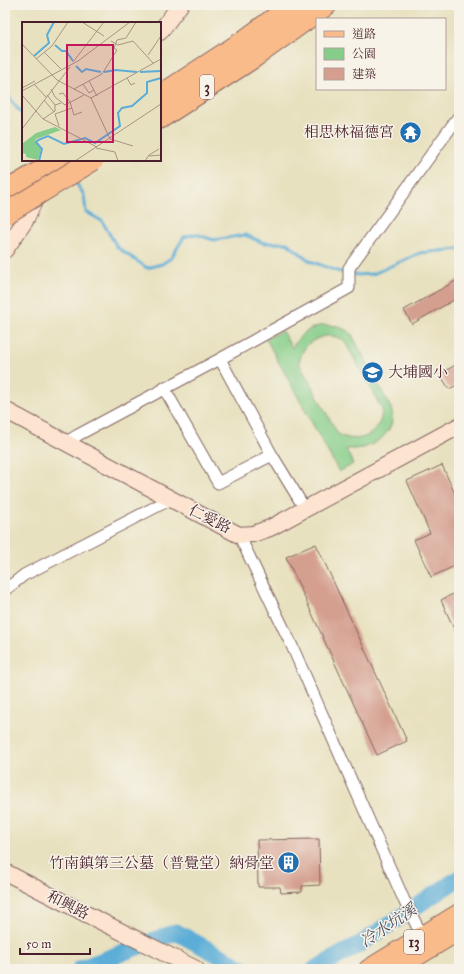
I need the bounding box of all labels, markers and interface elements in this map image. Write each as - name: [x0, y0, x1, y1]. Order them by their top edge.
- legend: [316, 18, 446, 90]
- inset map: [22, 22, 161, 161]
- text: 道路: [352, 27, 376, 41]
- text: 公園: [352, 47, 376, 61]
- text: 建築: [352, 67, 376, 81]
- road number: 3: [200, 75, 214, 99]
- temple icon: 相思林福德宮: [397, 119, 423, 145]
- place label: 相思林福德宮: [304, 123, 394, 141]
- school or university icon: 大埔國小: [359, 359, 385, 385]
- place label: 大埔國小: [388, 363, 448, 381]
- street label: 仁愛路: [186, 501, 234, 537]
- building icon: 竹南鎮第三公墓（普覺堂）納骨堂: [276, 850, 302, 876]
- place label: 竹南鎮第三公墓（普覺堂）納骨堂: [49, 854, 274, 872]
- street label: 和興路: [44, 887, 92, 923]
- water label: 冷水坑溪: [356, 899, 422, 951]
- scale bar: [20, 930, 90, 956]
- road number: 13: [404, 930, 424, 954]
- text: 50 m: [26, 937, 51, 951]

